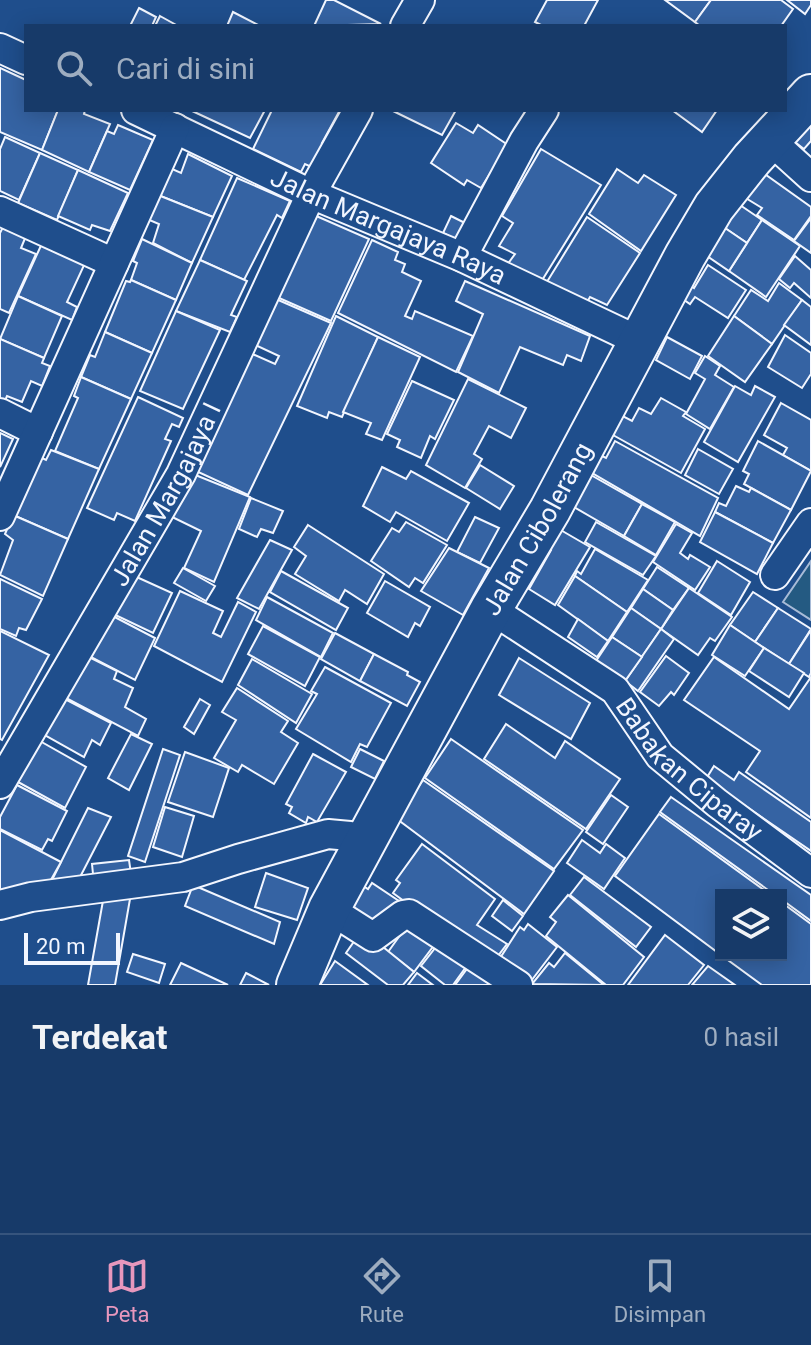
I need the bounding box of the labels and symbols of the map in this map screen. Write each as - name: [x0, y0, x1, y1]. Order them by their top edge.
- street label: Jalan Margajaya Raya: [266, 162, 511, 291]
- street label: Jalan Margajaya I: [104, 398, 227, 591]
- street label: Jalan Cibolerang: [476, 437, 598, 620]
- street label: Babakan Ciparay: [610, 692, 769, 847]
- scale bar: [24, 929, 120, 965]

